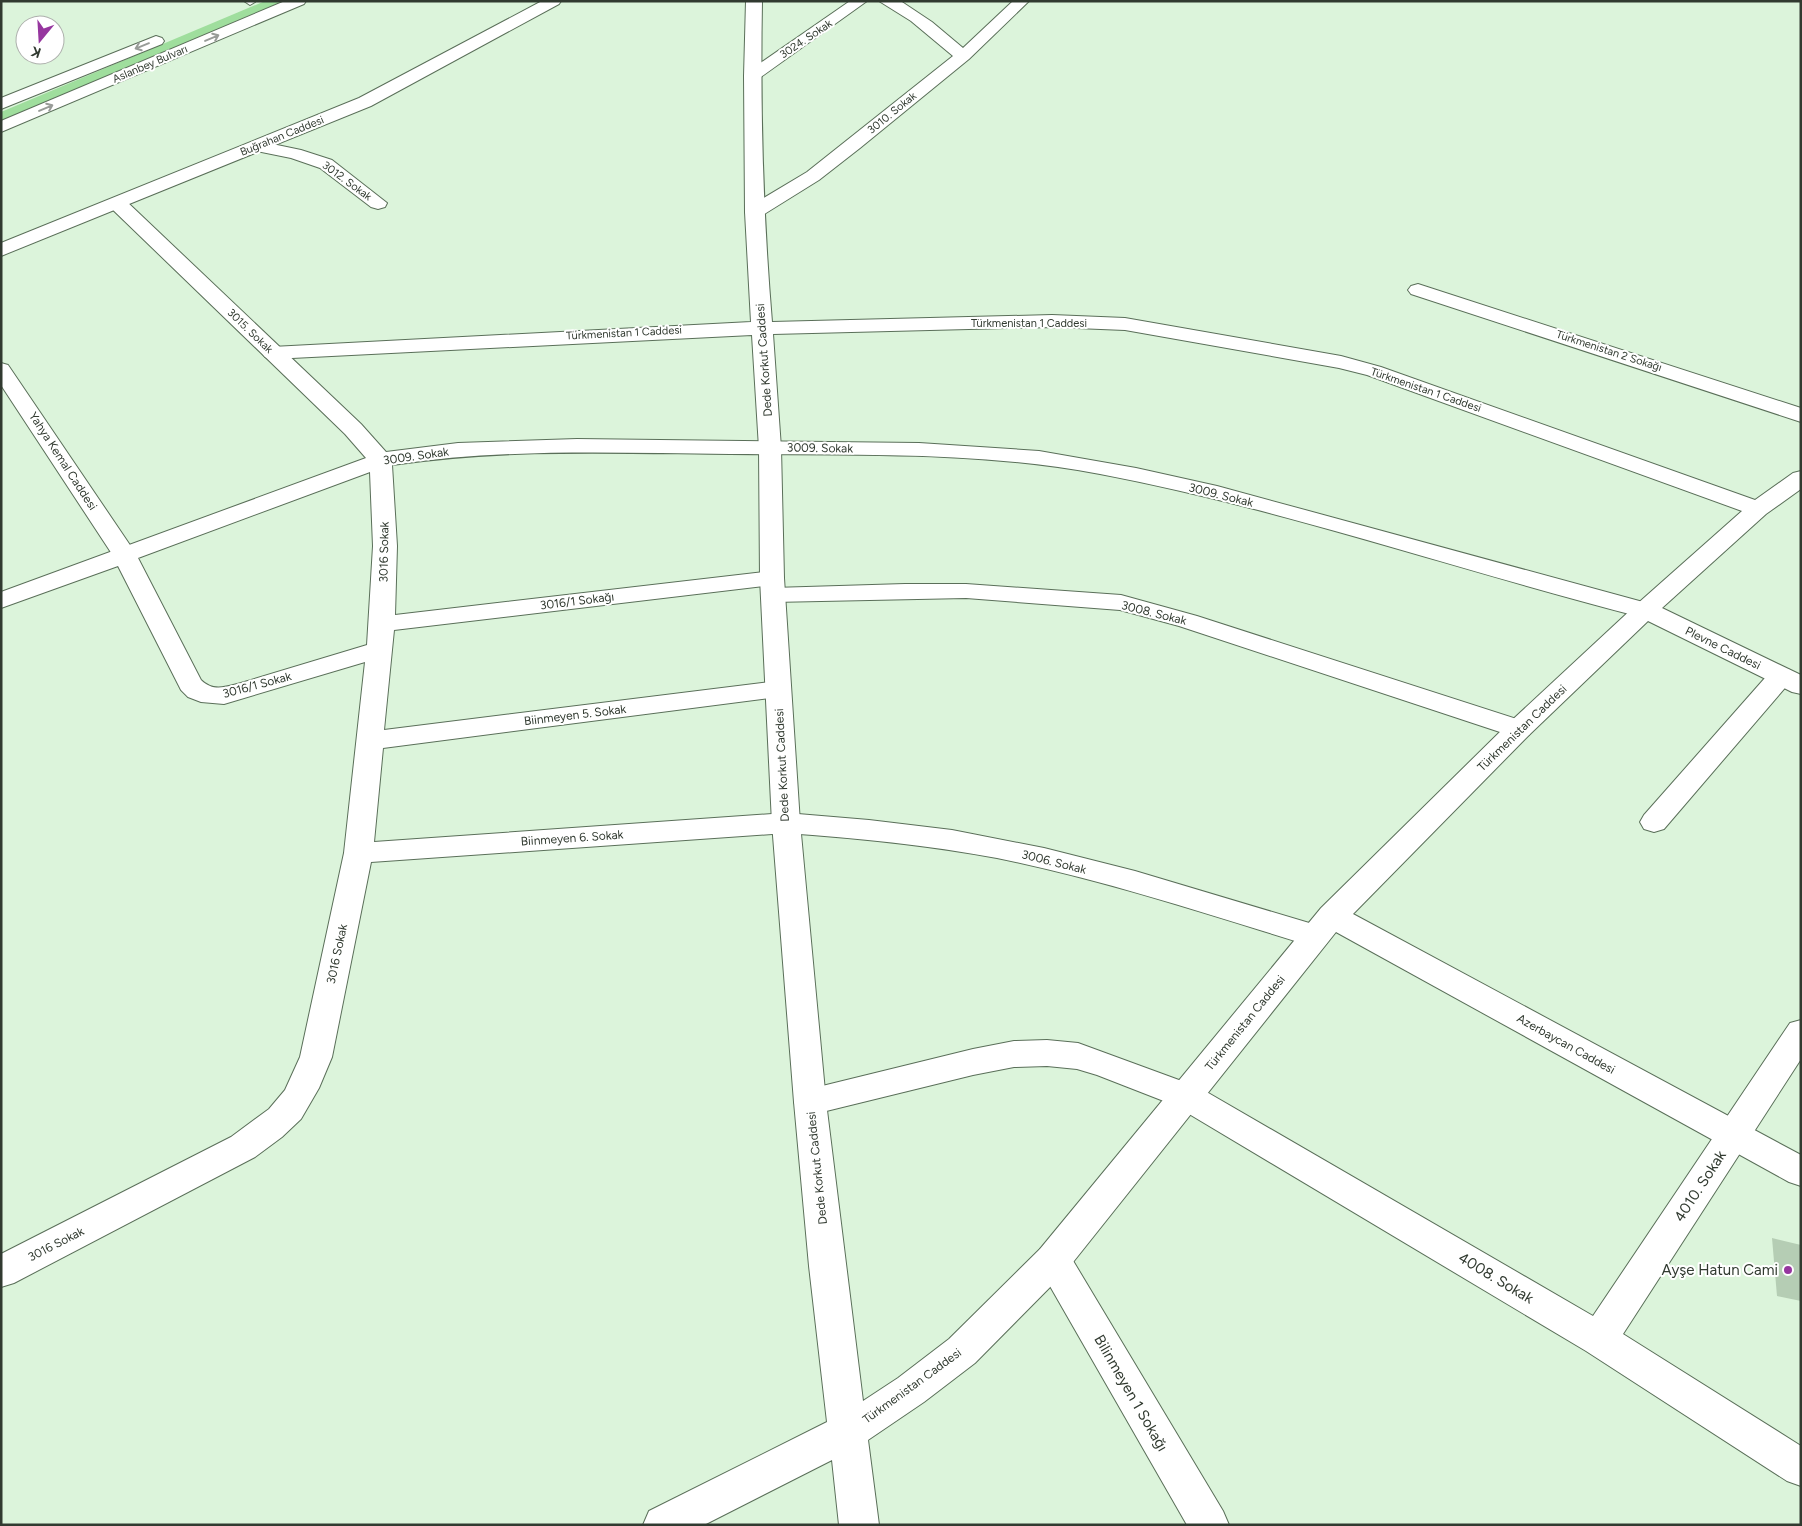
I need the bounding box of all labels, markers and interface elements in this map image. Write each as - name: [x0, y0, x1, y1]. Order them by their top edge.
- north arrow: [15, 15, 65, 65]
- street label: 3024. Sokak: [777, 16, 835, 61]
- one-way arrow: [204, 33, 219, 42]
- text: K: [28, 42, 43, 61]
- street label: Aslanbey Bulvarı: [110, 42, 190, 86]
- one-way arrow: [135, 43, 150, 52]
- street label: 3010. Sokak: [865, 89, 920, 137]
- one-way arrow: [38, 102, 53, 112]
- street label: Buğrahan Caddesi: [238, 113, 326, 159]
- street label: 3012. Sokak: [320, 159, 375, 204]
- street label: Dede Korkut Caddesi: [753, 303, 775, 417]
- street label: 3015. Sokak: [225, 306, 276, 356]
- street label: Türkmenistan 1 Caddesi: [971, 317, 1087, 330]
- street label: Türkmenistan 1 Caddesi: [566, 323, 682, 343]
- street label: Türkmenistan 2 Sokağı: [1555, 328, 1663, 374]
- street label: Türkmenistan 1 Caddesi: [1369, 365, 1483, 415]
- street label: Yahya Kemal Caddesi: [26, 409, 100, 513]
- street label: 3009. Sokak: [787, 440, 853, 456]
- street label: 3009. Sokak: [382, 444, 450, 468]
- street label: 3009. Sokak: [1187, 480, 1255, 510]
- street label: 3016 Sokak: [376, 521, 392, 583]
- street label: 3016/1 Sokağı: [539, 590, 615, 612]
- street label: 3008. Sokak: [1120, 598, 1188, 628]
- street label: Plevne Caddesi: [1683, 624, 1763, 672]
- street label: 3016/1 Sokak: [221, 669, 293, 701]
- street label: Türkmenistan Caddesi: [1475, 682, 1569, 774]
- street label: Biinmeyen 5. Sokak: [523, 702, 627, 728]
- street label: Dede Korkut Caddesi: [772, 708, 792, 822]
- street label: Biinmeyen 6. Sokak: [520, 827, 624, 849]
- street label: 3006. Sokak: [1020, 847, 1088, 877]
- street label: 3016 Sokak: [324, 923, 350, 985]
- street label: Türkmenistan Caddesi: [1202, 973, 1288, 1073]
- street label: Azerbaycan Caddesi: [1515, 1011, 1617, 1077]
- street label: Dede Korkut Caddesi: [804, 1111, 830, 1225]
- street label: 4010. Sokak: [1670, 1146, 1730, 1225]
- street label: 3016 Sokak: [26, 1224, 86, 1264]
- street label: 4008. Sokak: [1455, 1249, 1537, 1308]
- place label: Ayşe Hatun Cami: [1661, 1261, 1778, 1279]
- marker: Ayşe Hatun Cami: [1782, 1264, 1794, 1276]
- street label: Bilinmeyen 1 Sokağı: [1090, 1332, 1172, 1454]
- street label: Türkmenistan Caddesi: [860, 1346, 964, 1426]

